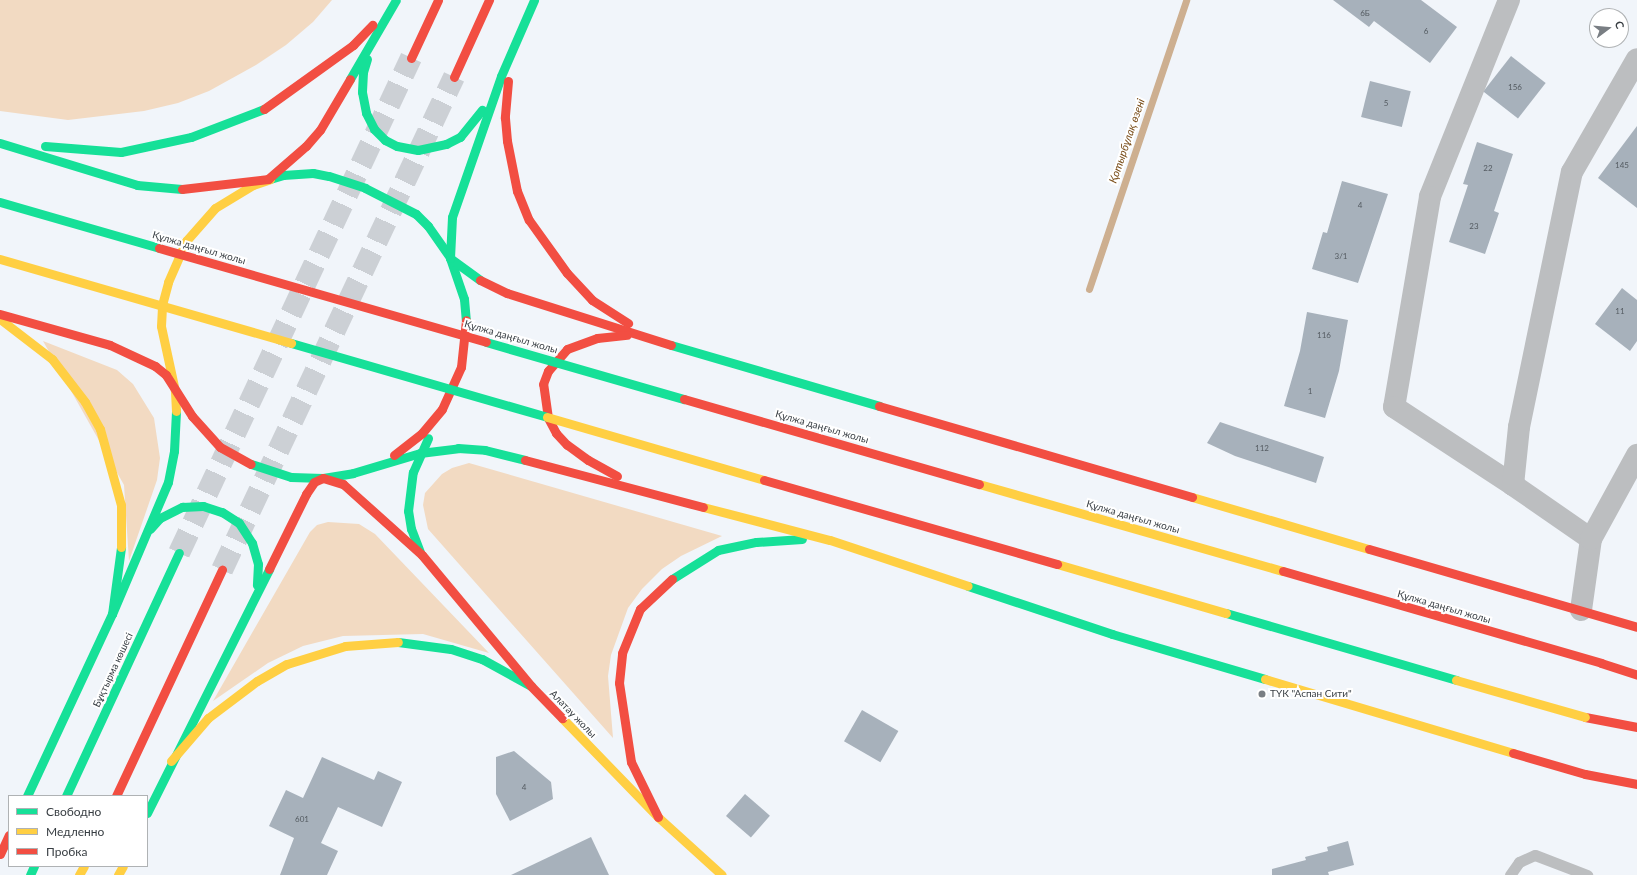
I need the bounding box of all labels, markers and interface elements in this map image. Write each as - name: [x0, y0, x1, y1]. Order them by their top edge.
- north arrow: [1589, 8, 1629, 48]
- house number: 6Б: [1360, 9, 1370, 19]
- text: С: [1613, 20, 1627, 30]
- house number: 6: [1424, 27, 1428, 37]
- house number: 156: [1508, 83, 1522, 93]
- water label: Қотырбұлақ өзені: [1106, 97, 1148, 185]
- house number: 5: [1384, 99, 1388, 109]
- house number: 145: [1615, 161, 1629, 171]
- house number: 22: [1483, 164, 1493, 174]
- house number: 4: [1358, 201, 1362, 211]
- house number: 23: [1469, 222, 1479, 232]
- street label: Құлжа даңғыл жолы: [151, 229, 247, 267]
- house number: 3/1: [1335, 252, 1347, 262]
- house number: 11: [1615, 307, 1625, 317]
- street label: Құлжа даңғыл жолы: [463, 318, 559, 356]
- house number: 116: [1317, 331, 1331, 341]
- house number: 1: [1308, 387, 1312, 397]
- street label: Құлжа даңғыл жолы: [774, 408, 870, 446]
- house number: 112: [1255, 444, 1269, 454]
- street label: Құлжа даңғыл жолы: [1085, 498, 1181, 536]
- street label: Құлжа даңғыл жолы: [1396, 588, 1492, 626]
- street label: Бұқтырма көшесі: [91, 631, 135, 709]
- street label: Алатау жолы: [547, 688, 599, 740]
- place label: ТҮК "Аспан Сити": [1270, 688, 1352, 700]
- marker: ТҮК "Аспан Сити": [1257, 689, 1267, 699]
- house number: 4: [522, 783, 526, 793]
- legend: [8, 795, 148, 867]
- text: Свободно: [46, 804, 101, 819]
- house number: 601: [295, 815, 309, 825]
- text: Медленно: [46, 824, 104, 839]
- text: Пробка: [46, 844, 87, 859]

